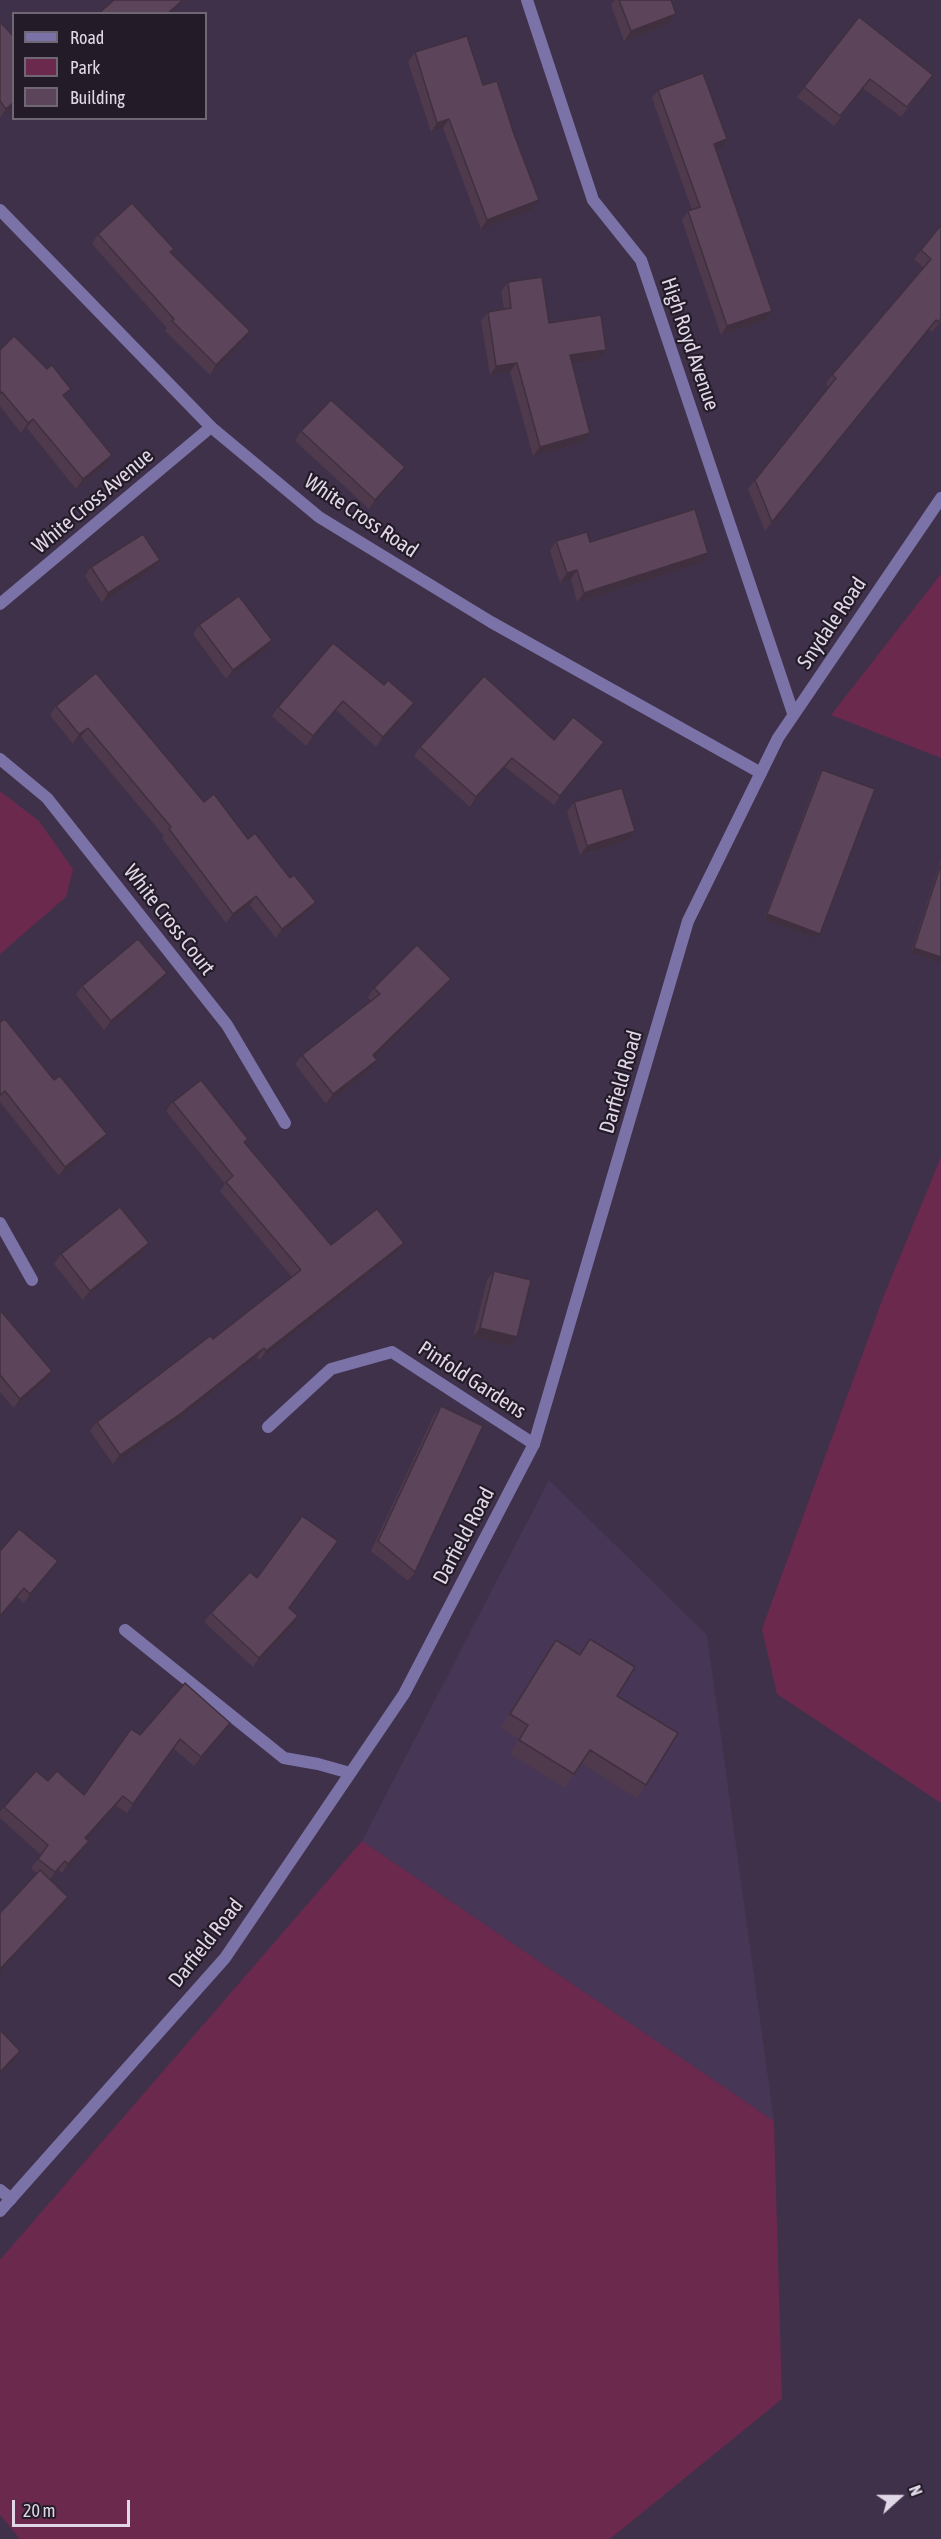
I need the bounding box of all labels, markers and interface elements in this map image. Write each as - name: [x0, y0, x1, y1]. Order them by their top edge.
- legend: [12, 12, 207, 120]
- text: Road: [70, 27, 104, 48]
- text: Park: [70, 57, 100, 78]
- text: Building: [70, 87, 125, 108]
- street label: High Royd Avenue: [656, 274, 724, 414]
- street label: White Cross Avenue: [28, 443, 158, 559]
- street label: White Cross Road: [299, 469, 423, 563]
- street label: Snydale Road: [792, 572, 872, 674]
- street label: White Cross Court: [118, 860, 220, 980]
- street label: Darfield Road: [594, 1028, 648, 1136]
- street label: Pinfold Gardens: [414, 1336, 530, 1424]
- street label: Darfield Road: [428, 1483, 500, 1589]
- street label: Darfield Road: [163, 1893, 249, 1993]
- north arrow: [869, 2467, 929, 2527]
- text: N: [906, 2483, 926, 2498]
- scale bar: [15, 2488, 134, 2526]
- text: 20 m: [23, 2500, 55, 2521]

